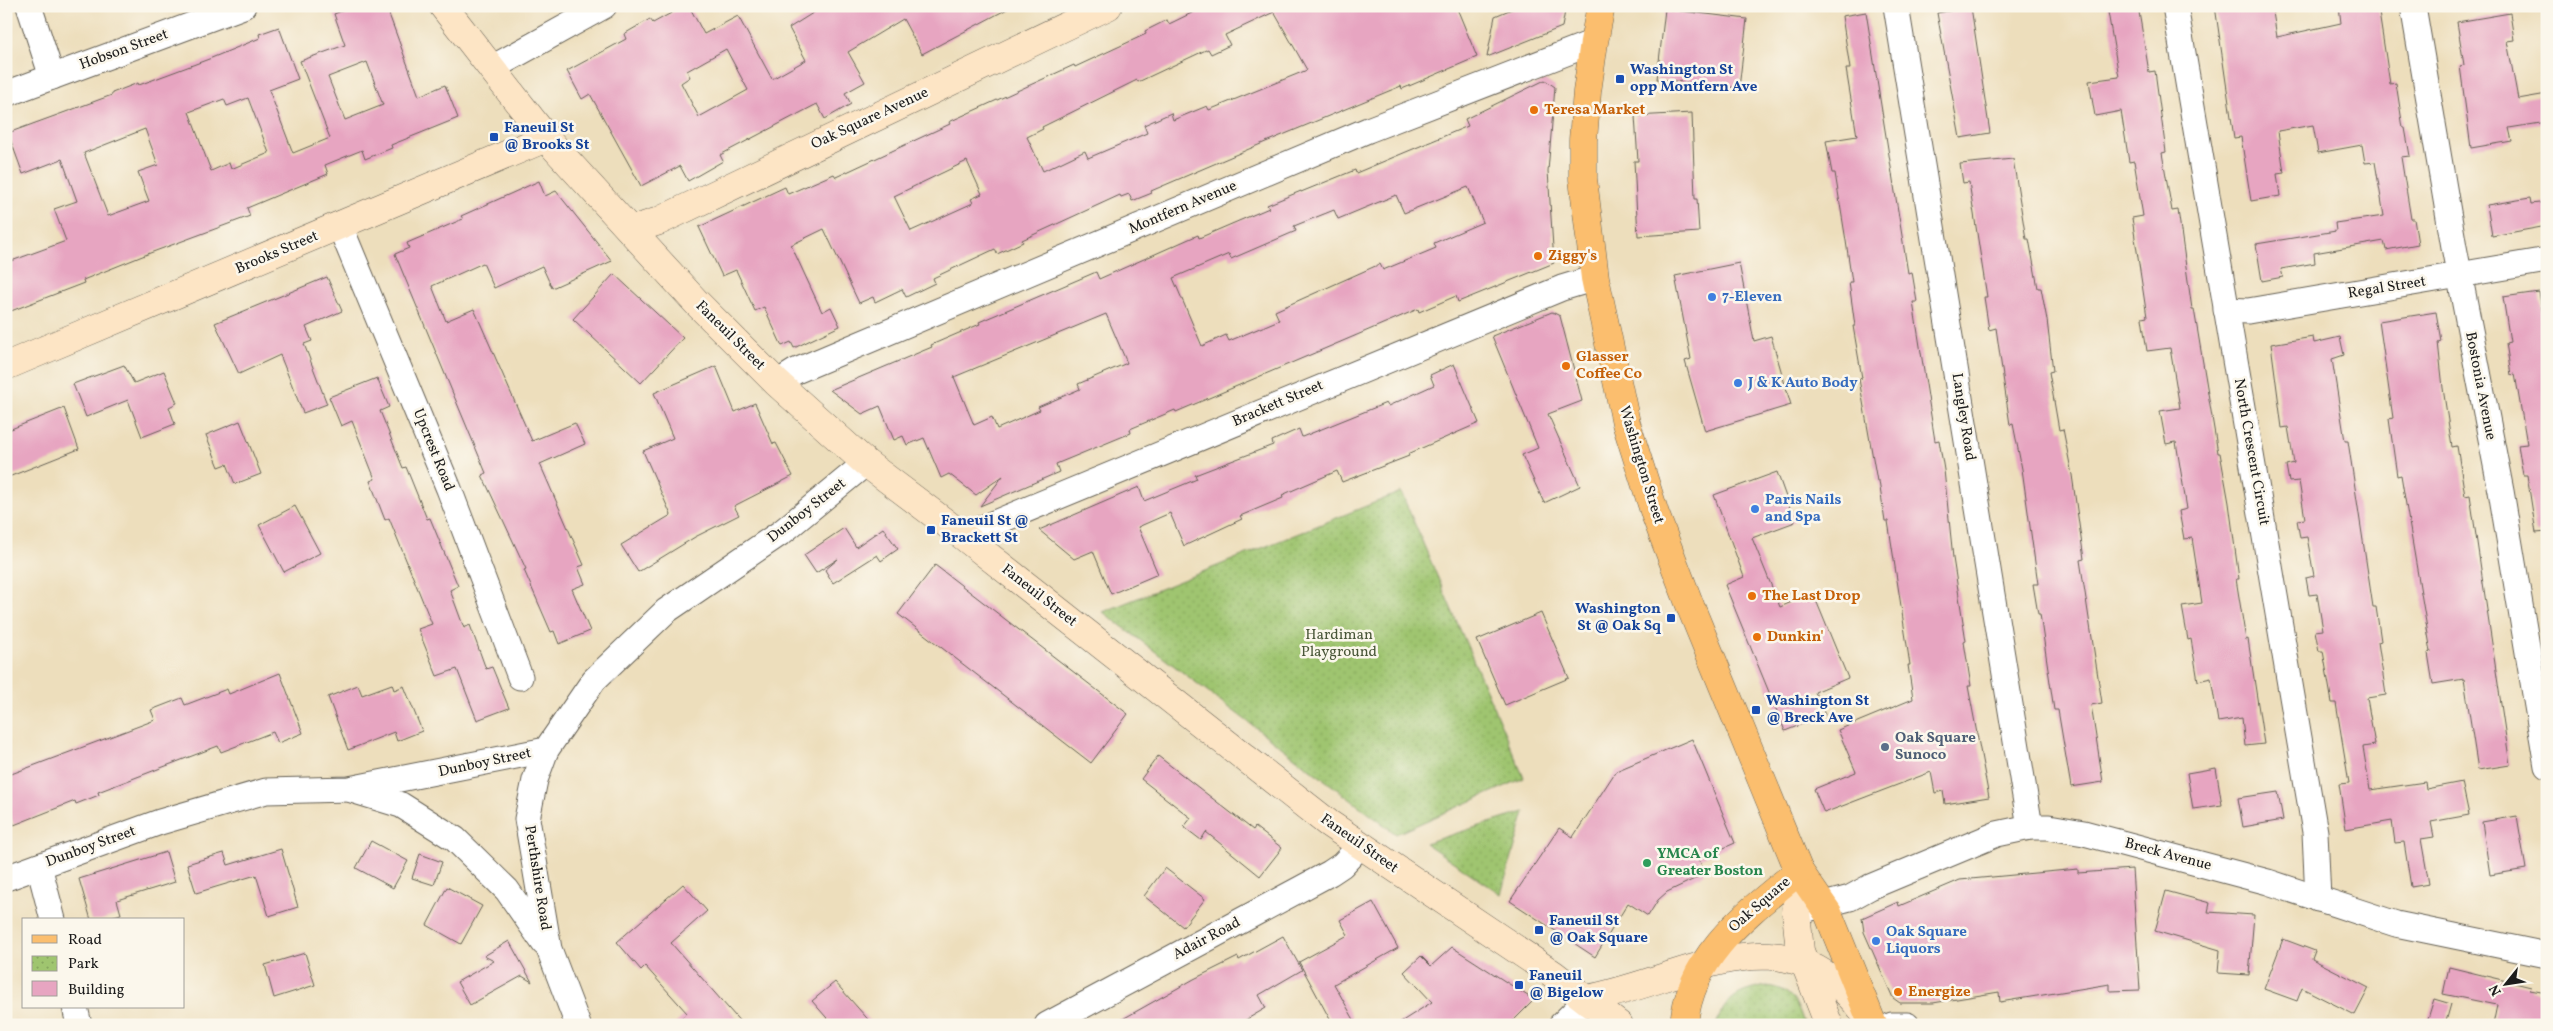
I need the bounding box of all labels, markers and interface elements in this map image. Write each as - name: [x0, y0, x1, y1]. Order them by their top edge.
- street label: Hobson Street: [77, 24, 171, 76]
- place label: Washington St opp Montfern Ave: [1630, 60, 1758, 98]
- marker: Washington St opp Montfern Ave: [1614, 73, 1626, 85]
- street label: Oak Square Avenue: [808, 83, 932, 155]
- place label: Teresa Market: [1544, 100, 1645, 121]
- marker: Teresa Market: [1528, 104, 1540, 116]
- place label: Faneuil St @ Brooks St: [504, 118, 590, 156]
- marker: Faneuil St @ Brooks St: [488, 131, 500, 143]
- street label: Montfern Avenue: [1126, 176, 1240, 240]
- street label: Brooks Street: [232, 226, 322, 280]
- place label: Ziggy's: [1548, 246, 1597, 267]
- marker: Ziggy's: [1532, 250, 1544, 262]
- street label: Regal Street: [2346, 271, 2428, 305]
- place label: 7-Eleven: [1722, 287, 1782, 308]
- marker: 7-Eleven: [1706, 291, 1718, 303]
- street label: Faneuil Street: [690, 296, 770, 376]
- street label: Bostonia Avenue: [2459, 330, 2501, 442]
- place label: Glasser Coffee Co: [1576, 347, 1642, 385]
- marker: Glasser Coffee Co: [1560, 360, 1572, 372]
- street label: Langley Road: [1946, 372, 1980, 462]
- place label: J & K Auto Body: [1747, 373, 1858, 394]
- street label: Brackett Street: [1229, 375, 1327, 433]
- marker: J & K Auto Body: [1732, 377, 1744, 389]
- street label: North Crescent Circuit: [2228, 377, 2274, 527]
- street label: Washington Street: [1613, 403, 1669, 527]
- street label: Upcrest Road: [407, 406, 459, 494]
- street label: Dunboy Street: [763, 474, 851, 548]
- place label: Paris Nails and Spa: [1765, 490, 1842, 528]
- marker: Paris Nails and Spa: [1749, 503, 1761, 515]
- place label: Faneuil St @ Brackett St: [941, 511, 1029, 549]
- marker: Faneuil St @ Brackett St: [925, 524, 937, 536]
- street label: Faneuil Street: [997, 560, 1081, 632]
- place label: The Last Drop: [1762, 586, 1860, 607]
- marker: The Last Drop: [1746, 590, 1758, 602]
- place label: Washington St @ Oak Sq: [1575, 599, 1661, 637]
- marker: Washington St @ Oak Sq: [1665, 612, 1677, 624]
- park label: Hardiman Playground: [1301, 625, 1377, 663]
- place label: Dunkin': [1767, 627, 1824, 648]
- marker: Dunkin': [1751, 631, 1763, 643]
- place label: Washington St @ Breck Ave: [1766, 691, 1869, 729]
- marker: Washington St @ Breck Ave: [1750, 704, 1762, 716]
- place label: Oak Square Sunoco: [1895, 728, 1976, 766]
- marker: Oak Square Sunoco: [1879, 741, 1891, 753]
- street label: Dunboy Street: [437, 743, 533, 783]
- street label: Faneuil Street: [1316, 809, 1402, 879]
- street label: Dunboy Street: [43, 821, 139, 873]
- street label: Perthshire Road: [518, 824, 556, 932]
- street label: Breck Avenue: [2122, 833, 2214, 877]
- place label: YMCA of Greater Boston: [1657, 844, 1763, 882]
- marker: YMCA of Greater Boston: [1641, 857, 1653, 869]
- street label: Oak Square: [1725, 872, 1795, 938]
- place label: Faneuil St @ Oak Square: [1549, 911, 1648, 949]
- street label: Adair Road: [1169, 912, 1245, 966]
- legend: [22, 918, 185, 1008]
- place label: Oak Square Liquors: [1886, 922, 1967, 960]
- marker: Faneuil St @ Oak Square: [1533, 924, 1545, 936]
- text: Road: [68, 930, 102, 951]
- marker: Oak Square Liquors: [1870, 935, 1882, 947]
- text: Park: [68, 954, 99, 975]
- north arrow: [2480, 958, 2530, 1008]
- place label: Faneuil @ Bigelow: [1529, 966, 1604, 1004]
- marker: Faneuil @ Bigelow: [1513, 979, 1525, 991]
- text: Building: [68, 980, 125, 1001]
- text: N: [2485, 981, 2507, 999]
- place label: Energize: [1908, 982, 1971, 1003]
- marker: Energize: [1892, 986, 1904, 998]

